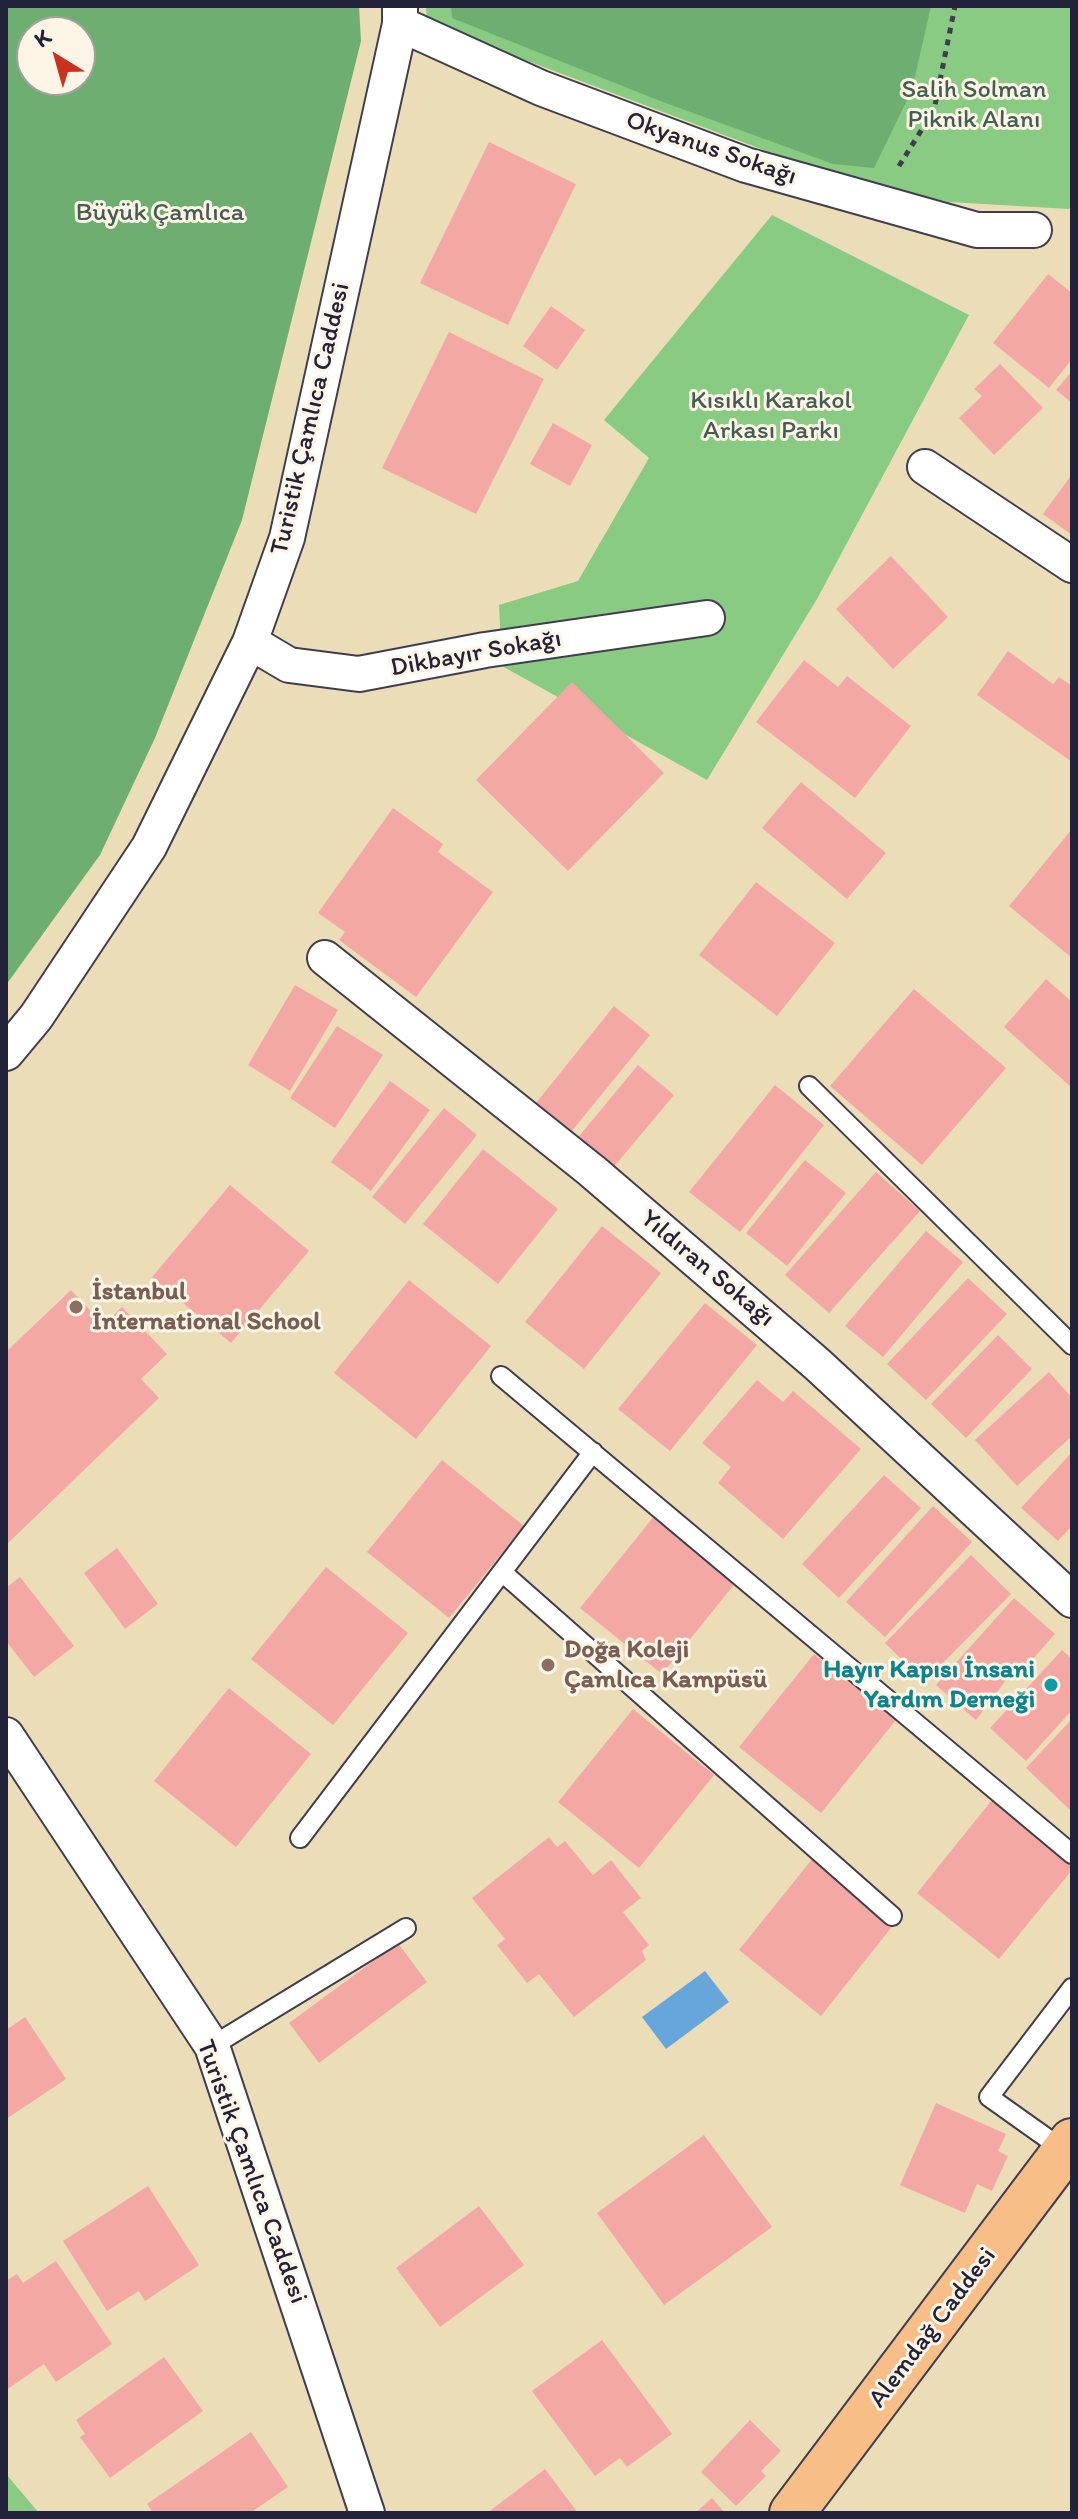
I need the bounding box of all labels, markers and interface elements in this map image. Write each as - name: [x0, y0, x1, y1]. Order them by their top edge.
- north arrow: [16, 16, 96, 96]
- text: K: [29, 23, 56, 53]
- park label: Salih Solman Piknik Alanı: [901, 74, 1047, 136]
- street label: Okyanus Sokağı: [622, 105, 800, 193]
- park label: Büyük Çamlıca: [76, 197, 244, 229]
- street label: Turistik Çamlıca Caddesi: [265, 280, 357, 558]
- park label: Kısıklı Karakol Arkası Parkı: [690, 385, 852, 446]
- street label: Dikbayır Sokağı: [388, 624, 564, 684]
- street label: Yıldıran Sokağı: [633, 1204, 781, 1334]
- place label: İstanbul İnternational School: [92, 1276, 321, 1338]
- marker: İstanbul İnternational School: [67, 1298, 85, 1316]
- place label: Doğa Koleji Çamlıca Kampüsü: [564, 1634, 767, 1696]
- place label: Hayır Kapısı İnsani Yardım Derneği: [823, 1654, 1035, 1716]
- marker: Doğa Koleji Çamlıca Kampüsü: [539, 1656, 557, 1674]
- marker: Hayır Kapısı İnsani Yardım Derneği: [1042, 1676, 1060, 1694]
- street label: Turistik Çamlıca Caddesi: [189, 2036, 313, 2308]
- street label: Alemdağ Caddesi: [863, 2242, 1003, 2414]

